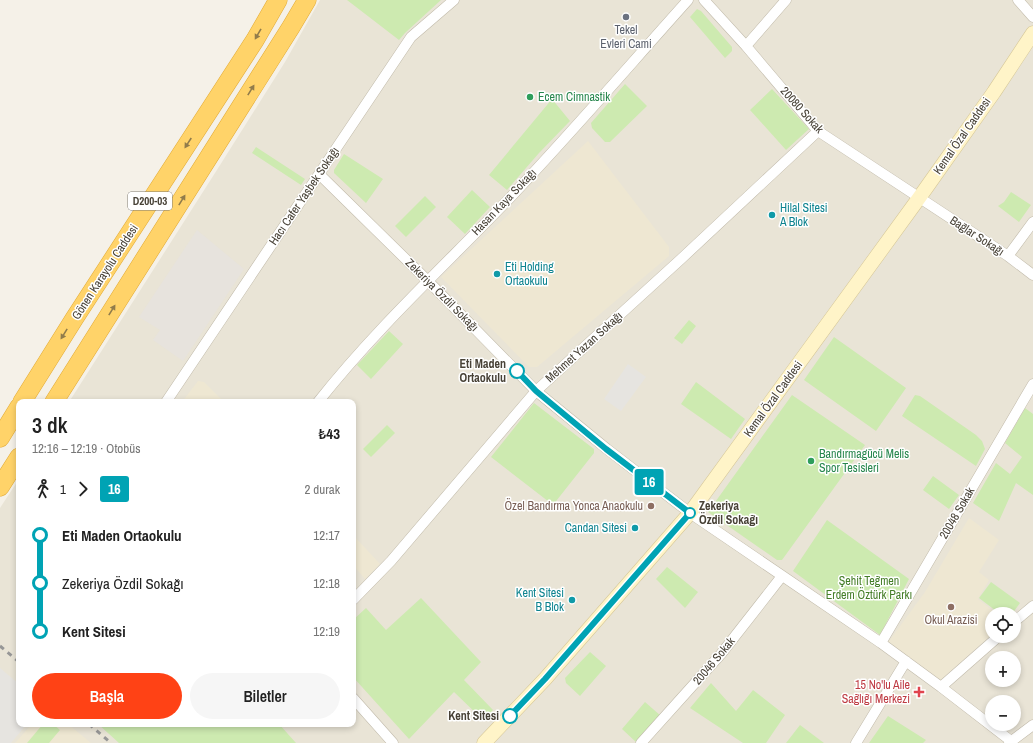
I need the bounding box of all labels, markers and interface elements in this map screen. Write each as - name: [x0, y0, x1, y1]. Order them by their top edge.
- marker: Tekel Evleri Cami: [621, 12, 631, 22]
- place label: Tekel Evleri Cami: [600, 22, 652, 52]
- one-way arrow: [255, 28, 262, 40]
- street label: 20080 Sokak: [777, 83, 827, 137]
- one-way arrow: [247, 85, 255, 95]
- place label: Ecem Cimnastik: [538, 89, 610, 105]
- marker: Ecem Cimnastik: [525, 92, 535, 102]
- street label: Kemal Özal Caddesi: [929, 94, 994, 178]
- one-way arrow: [184, 138, 192, 148]
- street label: Hacı Cafer Yaşbek Sokağı: [265, 144, 343, 248]
- street label: Hasan Kaya Sokağı: [468, 165, 540, 239]
- road number: D200-03: [128, 192, 172, 210]
- one-way arrow: [178, 194, 185, 206]
- place label: Hilal Sitesi A Blok: [779, 200, 828, 230]
- marker: Hilal Sitesi A Blok: [767, 210, 777, 220]
- street label: Bağlar Sokağı: [947, 212, 1007, 260]
- street label: Gönen Karayolu Caddesi: [68, 221, 142, 323]
- street label: Zekeriya Özdil Sokağı: [402, 254, 483, 335]
- place label: Eti Holding Ortaokulu: [505, 259, 554, 289]
- marker: Eti Holding Ortaokulu: [492, 269, 502, 279]
- one-way arrow: [108, 305, 116, 315]
- street label: Mehmet Yazan Sokağı: [542, 308, 626, 386]
- one-way arrow: [61, 329, 68, 340]
- place label: Eti Maden Ortaokulu: [460, 356, 506, 386]
- street label: Kemal Özal Caddesi: [739, 357, 806, 440]
- marker: Eti Maden Ortaokulu: [509, 363, 525, 379]
- text: 3 dk: [32, 410, 67, 440]
- text: ₺43: [319, 423, 340, 444]
- text: 12:16 – 12:19 · Otobüs: [32, 440, 140, 457]
- place label: Bandırmagücü Melis Spor Tesisleri: [819, 446, 909, 476]
- marker: Bandırmagücü Melis Spor Tesisleri: [806, 456, 816, 466]
- line badge: 16: [631, 469, 667, 495]
- text: 16: [643, 473, 655, 491]
- icon: walk: [32, 478, 54, 500]
- icon: forward: [72, 478, 94, 500]
- text: 16: [108, 480, 121, 498]
- text: 1: [60, 481, 66, 498]
- text: 2 durak: [304, 481, 340, 498]
- street label: 20048 Sokak: [936, 484, 978, 542]
- place label: Özel Bandırma Yonca Anaokulu: [504, 497, 643, 514]
- place label: Zekeriya Özdil Sokağı: [699, 498, 758, 528]
- marker: Özel Bandırma Yonca Anaokulu: [646, 501, 656, 511]
- marker: Zekeriya Özdil Sokağı: [684, 507, 696, 519]
- place label: Candan Sitesi: [565, 520, 627, 536]
- marker: Candan Sitesi: [630, 523, 640, 533]
- text: Eti Maden Ortaokulu: [62, 525, 182, 546]
- text: 12:17: [313, 527, 340, 544]
- text: Zekeriya Özdil Sokağı: [62, 573, 184, 594]
- park label: Şehit Teğmen Erdem Öztürk Parkı: [826, 573, 912, 603]
- text: 12:18: [313, 575, 340, 592]
- place label: Kent Sitesi B Blok: [516, 585, 564, 615]
- marker: Kent Sitesi B Blok: [567, 595, 577, 605]
- marker: Okul Arazisi: [946, 602, 956, 612]
- map controls: [985, 607, 1021, 731]
- button: locate: [985, 607, 1021, 643]
- place label: Okul Arazisi: [924, 612, 978, 628]
- text: Kent Sitesi: [62, 621, 126, 642]
- text: 12:19: [313, 623, 340, 640]
- street label: 20046 Sokak: [689, 634, 739, 688]
- button: +: [985, 651, 1021, 687]
- button: Başla: [32, 673, 182, 719]
- button: Biletler: [190, 673, 340, 719]
- place label: 15 No'lu Aile Sağlığı Merkezi: [842, 677, 910, 707]
- marker: 15 No'lu Aile Sağlığı Merkezi: [913, 686, 925, 698]
- button: −: [985, 695, 1021, 731]
- place label: Kent Sitesi: [448, 708, 499, 724]
- marker: Kent Sitesi: [502, 708, 518, 724]

